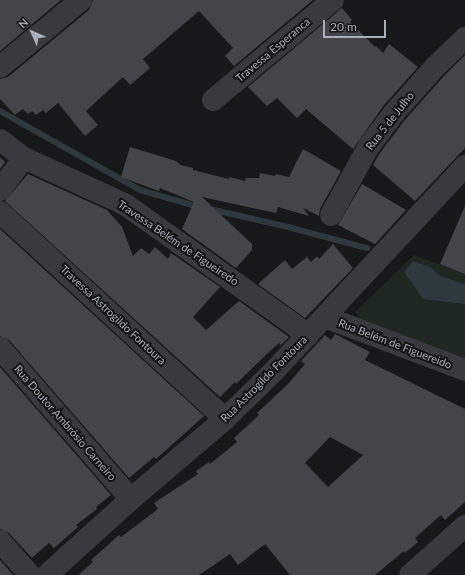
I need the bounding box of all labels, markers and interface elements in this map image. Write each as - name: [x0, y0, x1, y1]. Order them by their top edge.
- north arrow: [12, 12, 52, 52]
- scale bar: [325, 12, 388, 38]
- street label: Travessa Esperanca: [233, 15, 313, 85]
- text: N: [16, 16, 31, 31]
- text: 20 m: [330, 19, 357, 34]
- street label: Rua 5 de Julho: [363, 89, 417, 153]
- street label: Travessa Belém de Figueiredo: [115, 198, 241, 288]
- street label: Travessa Astrogildo Fontoura: [57, 263, 169, 367]
- street label: Rua Belém de Figuereido: [337, 316, 453, 372]
- street label: Rua Astrogildo Fontoura: [218, 333, 310, 425]
- street label: Rua Doutor Ambrósio Carneiro: [11, 362, 119, 484]

